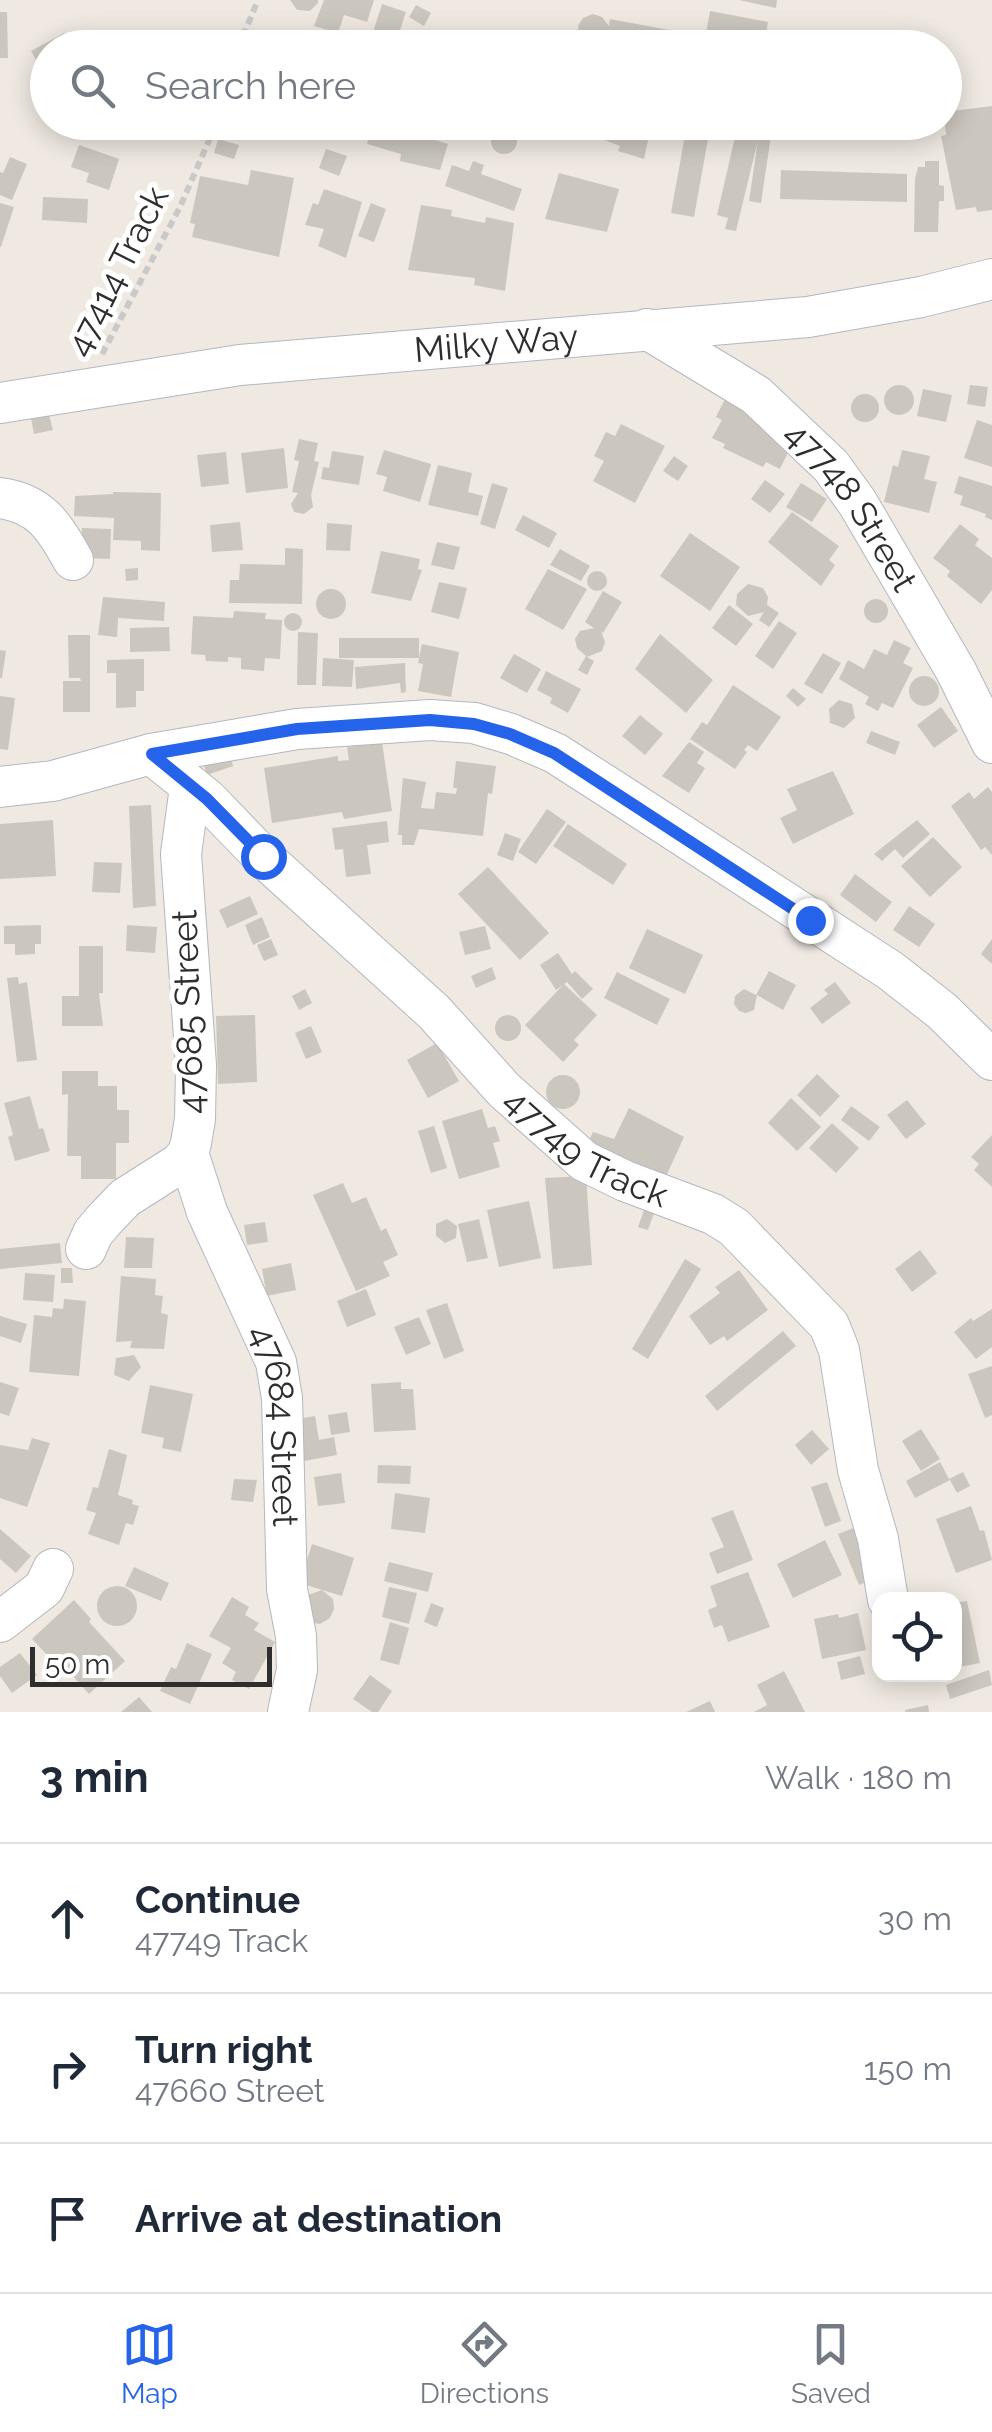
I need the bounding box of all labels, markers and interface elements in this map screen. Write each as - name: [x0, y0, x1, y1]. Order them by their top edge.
- search box: [30, 30, 962, 140]
- icon: search: [65, 58, 120, 113]
- text: Search here: [145, 63, 356, 108]
- street label: 47414 Track: [56, 179, 177, 362]
- street label: Milky Way: [412, 316, 580, 370]
- street label: 47748 Street: [777, 412, 926, 599]
- route start: [241, 834, 287, 880]
- route end: [788, 898, 834, 944]
- street label: 47685 Street: [163, 909, 212, 1115]
- street label: 47749 Track: [496, 1079, 674, 1215]
- street label: 47684 Street: [241, 1317, 306, 1527]
- map controls: [872, 1592, 962, 1682]
- button: locate: [872, 1592, 962, 1682]
- scale bar: [30, 1642, 272, 1686]
- text: 50 m: [45, 1648, 110, 1681]
- text: 3 min: [40, 1753, 149, 1802]
- text: Walk · 180 m: [765, 1759, 952, 1796]
- text: Continue: [135, 1877, 300, 1922]
- icon: ahead: [40, 1891, 95, 1946]
- text: 30 m: [878, 1900, 952, 1937]
- text: 47749 Track: [135, 1922, 308, 1959]
- text: Turn right: [135, 2027, 312, 2072]
- icon: right: [40, 2041, 95, 2096]
- text: 150 m: [864, 2050, 952, 2087]
- text: 47660 Street: [135, 2072, 324, 2109]
- icon: arrive: [40, 2191, 95, 2246]
- text: Arrive at destination: [135, 2196, 502, 2241]
- tab: Map: [121, 2317, 178, 2410]
- tab: Directions: [420, 2317, 549, 2410]
- tab: Saved: [791, 2317, 871, 2410]

